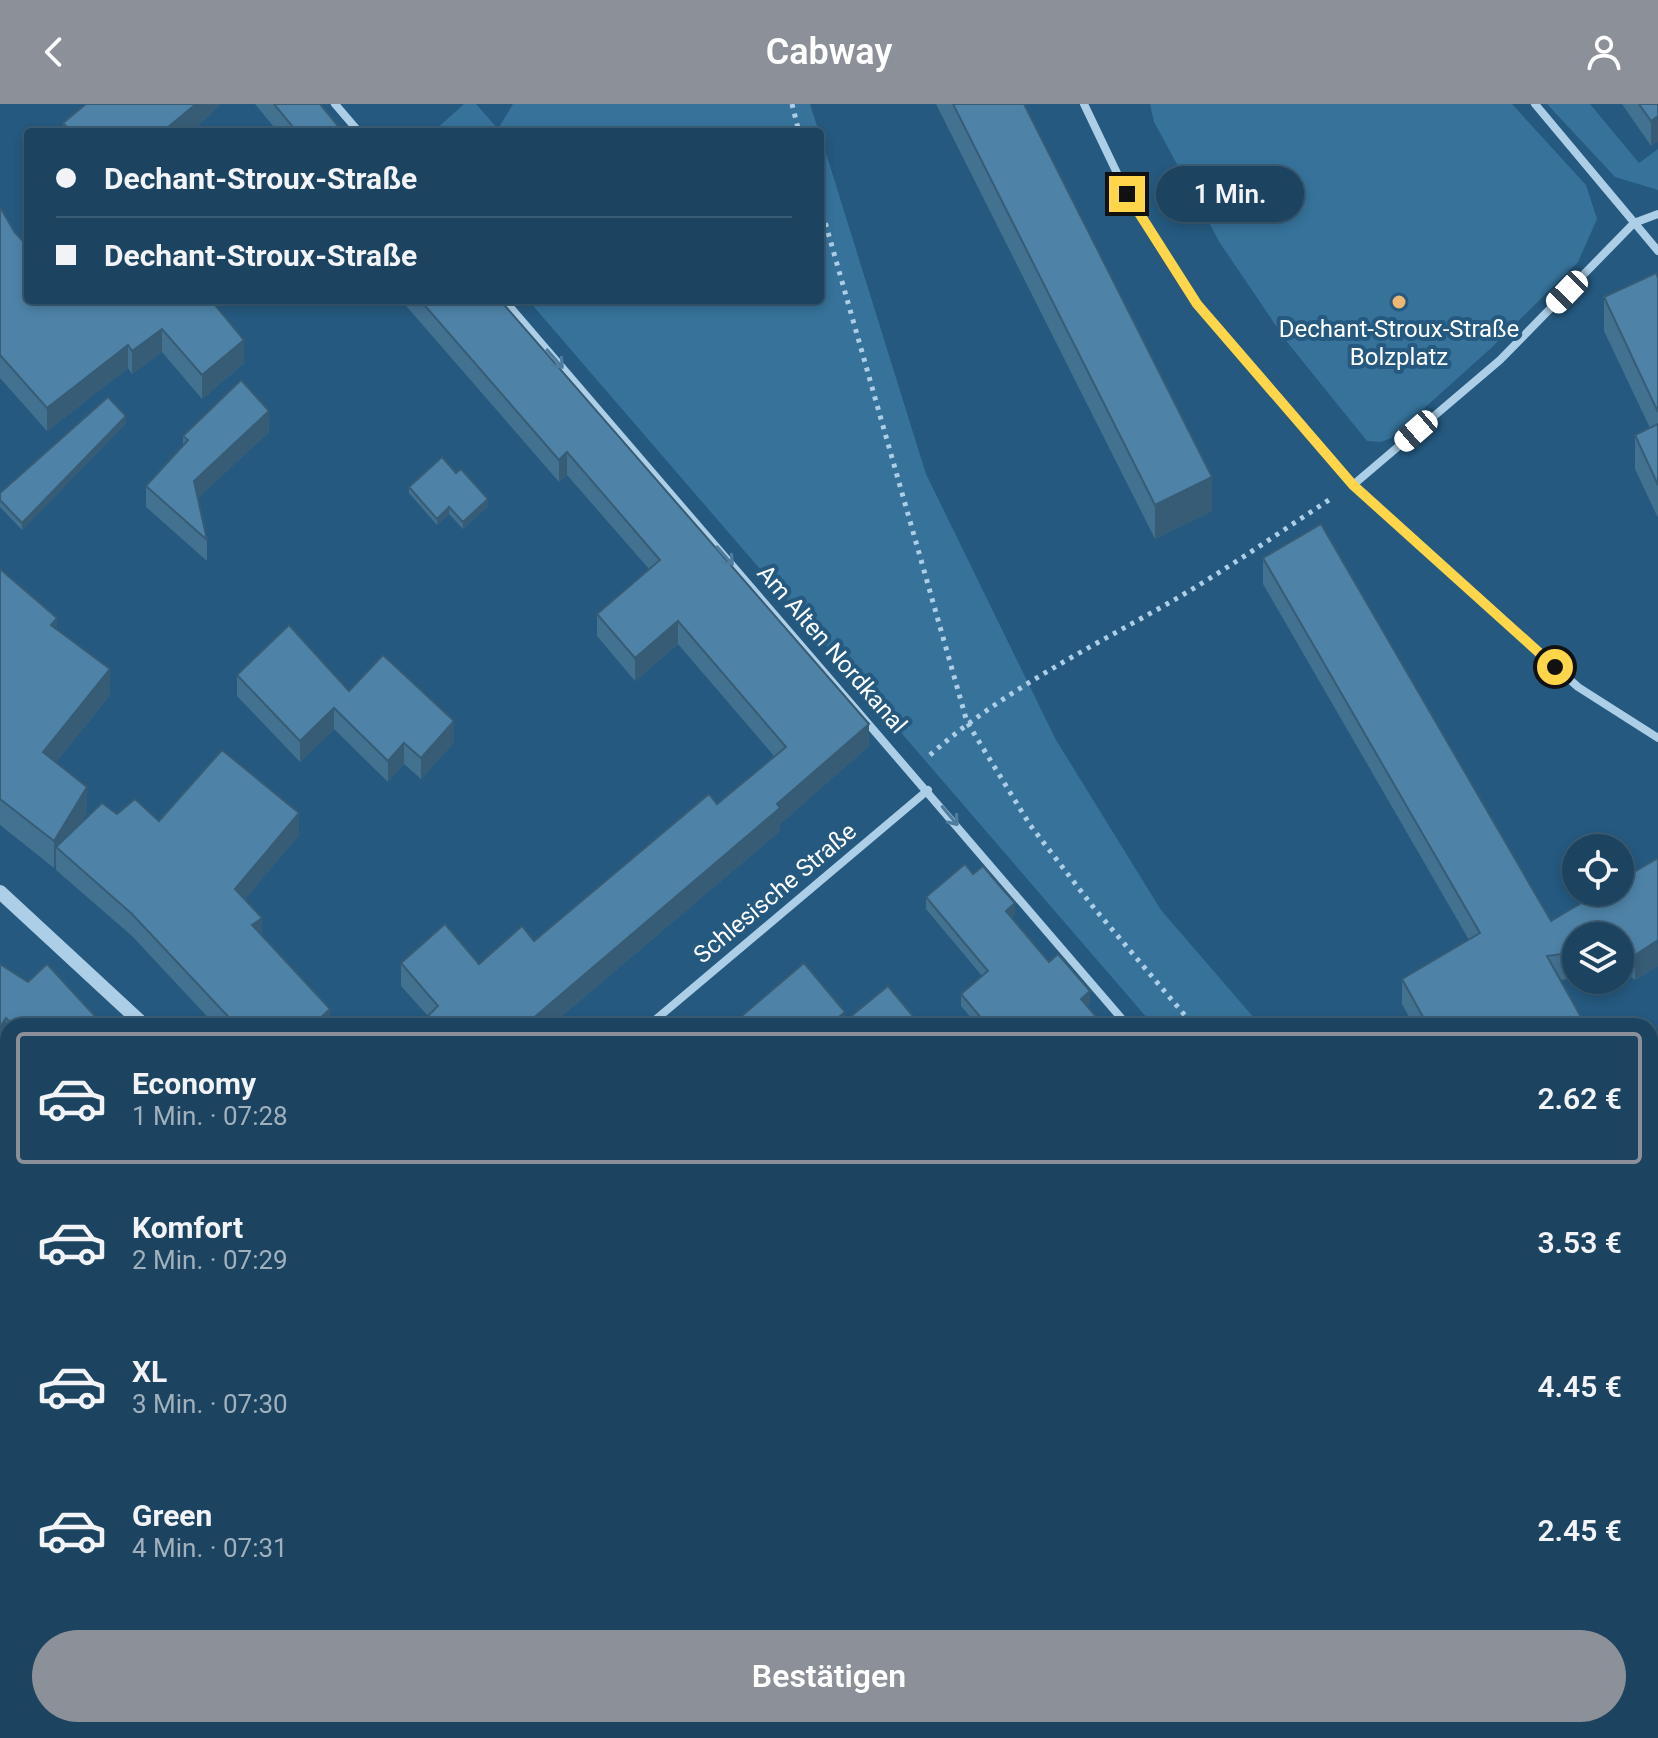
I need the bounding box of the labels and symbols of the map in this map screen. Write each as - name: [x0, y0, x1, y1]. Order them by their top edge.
- callout: 1 Min.: [1155, 166, 1303, 222]
- route end: [1109, 176, 1145, 212]
- car: [1542, 266, 1592, 318]
- marker: Dechant-Stroux-Straße Bolzplatz: [1390, 293, 1408, 311]
- place label: Dechant-Stroux-Straße Bolzplatz: [1279, 315, 1519, 371]
- one-way arrow: [546, 348, 564, 369]
- car: [1390, 406, 1442, 456]
- one-way arrow: [716, 545, 734, 565]
- street label: Am Alten Nordkanal: [751, 559, 913, 739]
- route start: [1537, 649, 1573, 685]
- one-way arrow: [941, 806, 959, 826]
- street label: Schlesische Straße: [688, 817, 862, 969]

